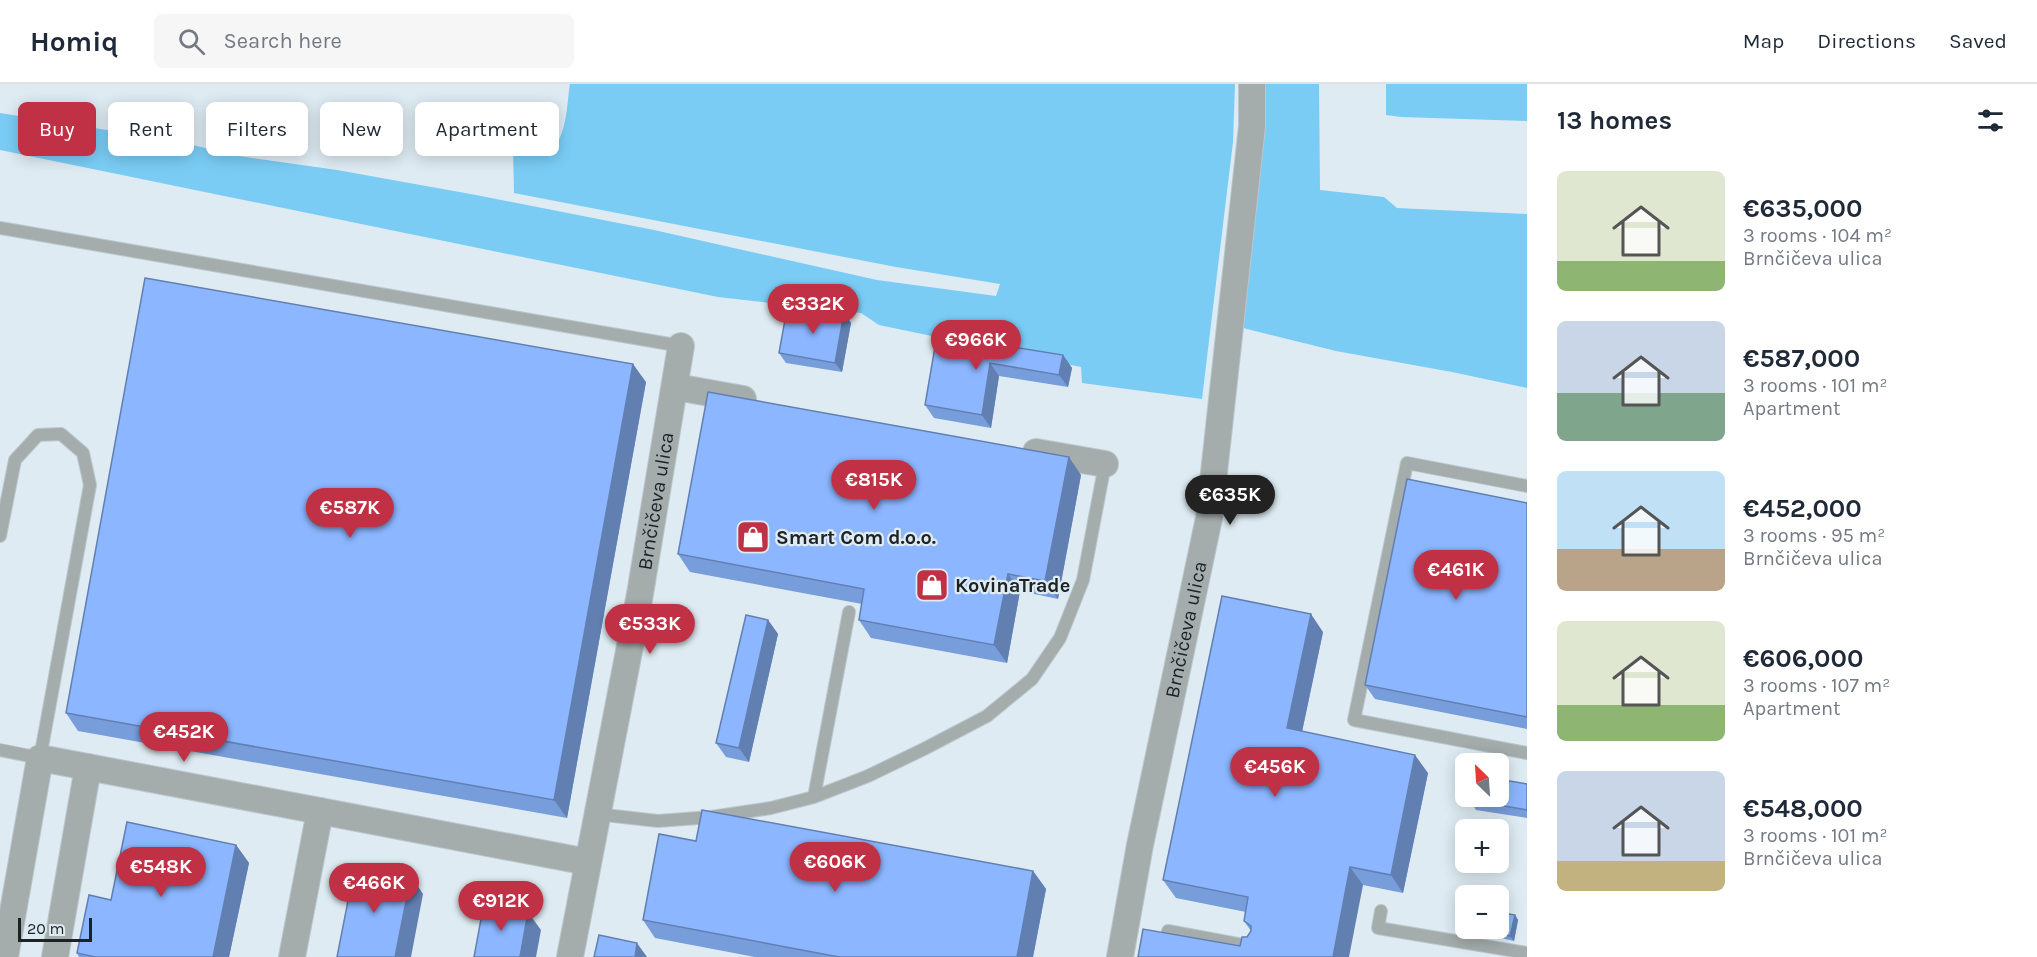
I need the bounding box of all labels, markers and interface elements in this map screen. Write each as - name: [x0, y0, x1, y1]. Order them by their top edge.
- search box: [154, 14, 574, 68]
- text: Homiq: [30, 25, 118, 58]
- icon: search: [175, 25, 208, 58]
- text: Search here: [223, 28, 342, 54]
- text: Map: [1743, 29, 1784, 53]
- text: Directions: [1817, 29, 1916, 53]
- text: Saved: [1949, 29, 2007, 53]
- chip: Buy: [18, 102, 96, 156]
- chip: Rent: [108, 102, 194, 156]
- chip: Filters: [206, 102, 308, 156]
- chip: New: [320, 102, 403, 156]
- chip: Apartment: [415, 102, 559, 156]
- icon: filters: [1974, 104, 2007, 137]
- text: 13 homes: [1557, 105, 1672, 136]
- text: €635,000: [1743, 193, 1862, 224]
- icon: home: [1605, 195, 1677, 267]
- text: 3 rooms · 104 m²: [1743, 224, 1892, 247]
- text: Brnčičeva ulica: [1743, 247, 1882, 270]
- pin: €332K: [771, 284, 855, 335]
- text: €332K: [782, 292, 844, 315]
- pin: €966K: [934, 320, 1018, 371]
- text: €966K: [945, 328, 1007, 351]
- text: €587,000: [1743, 343, 1860, 374]
- icon: home: [1605, 345, 1677, 417]
- text: 3 rooms · 101 m²: [1743, 374, 1888, 397]
- text: Apartment: [1743, 397, 1841, 420]
- street label: Brnčičeva ulica: [633, 430, 678, 572]
- pin: €815K: [832, 460, 916, 511]
- text: €815K: [845, 468, 903, 491]
- pin: €635K: [1188, 475, 1272, 526]
- text: €635K: [1199, 483, 1261, 506]
- pin: €587K: [308, 488, 392, 539]
- text: €452,000: [1743, 493, 1862, 524]
- icon: home: [1605, 495, 1677, 567]
- text: €587K: [320, 496, 380, 519]
- shop icon: Smart Com d.o.o.: [735, 519, 771, 555]
- text: 3 rooms · 95 m²: [1743, 524, 1885, 547]
- place label: Smart Com d.o.o.: [776, 526, 936, 549]
- text: Brnčičeva ulica: [1743, 547, 1882, 570]
- pin: €461K: [1414, 550, 1498, 601]
- text: €461K: [1428, 558, 1484, 581]
- street label: Brnčičeva ulica: [1160, 559, 1211, 700]
- shop icon: KovinaTrade: [914, 567, 950, 603]
- place label: KovinaTrade: [955, 574, 1070, 597]
- pin: €533K: [608, 604, 692, 655]
- text: €533K: [619, 612, 681, 635]
- text: €606,000: [1743, 643, 1863, 674]
- icon: home: [1605, 645, 1677, 717]
- text: 3 rooms · 107 m²: [1743, 674, 1890, 697]
- text: Apartment: [1743, 697, 1841, 720]
- pin: €452K: [142, 712, 226, 763]
- text: €452K: [153, 720, 215, 743]
- pin: €456K: [1233, 747, 1317, 798]
- north arrow: [1455, 753, 1509, 807]
- map controls: [1455, 753, 1509, 939]
- text: €456K: [1244, 755, 1306, 778]
- text: €548,000: [1743, 793, 1863, 824]
- icon: home: [1605, 795, 1677, 867]
- button: +: [1455, 819, 1509, 873]
- text: 3 rooms · 101 m²: [1743, 824, 1888, 847]
- pin: €606K: [793, 842, 877, 893]
- pin: €548K: [119, 847, 203, 898]
- text: Brnčičeva ulica: [1743, 847, 1882, 870]
- text: €606K: [804, 850, 866, 873]
- text: €548K: [130, 855, 192, 878]
- pin: €466K: [332, 863, 416, 914]
- text: €466K: [343, 871, 405, 894]
- pin: €912K: [459, 881, 543, 932]
- button: −: [1455, 885, 1509, 939]
- text: €912K: [472, 889, 530, 912]
- scale bar: [18, 915, 92, 942]
- text: 20 m: [27, 919, 65, 938]

